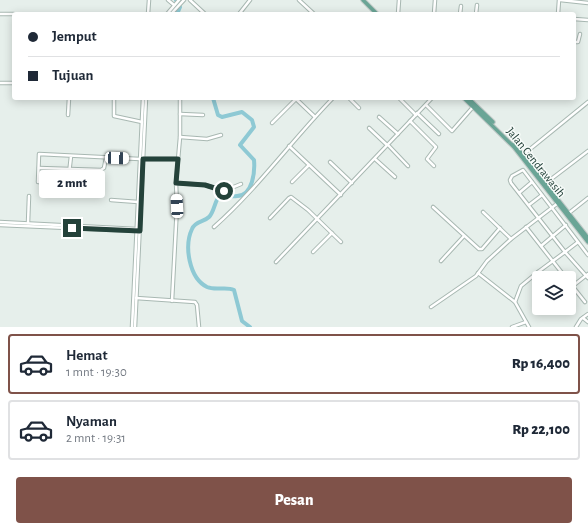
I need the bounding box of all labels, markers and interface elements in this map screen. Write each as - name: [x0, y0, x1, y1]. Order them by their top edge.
- text: Jemput: [52, 29, 97, 44]
- text: Tujuan: [52, 68, 94, 83]
- street label: Jalan Cendrawasih: [504, 125, 568, 199]
- car: [105, 152, 129, 164]
- callout: 2 mnt: [39, 170, 105, 198]
- text: 2 mnt: [57, 177, 87, 190]
- route start: [215, 182, 233, 200]
- car: [170, 194, 184, 218]
- route end: [63, 219, 81, 237]
- map controls: [532, 271, 576, 315]
- button: layers: [532, 271, 576, 315]
- icon: car: [18, 346, 54, 382]
- text: Hemat: [66, 348, 108, 363]
- text: Rp 16,400: [512, 356, 570, 371]
- text: 1 mnt · 19:30: [66, 366, 127, 379]
- icon: car: [18, 412, 54, 448]
- text: Nyaman: [66, 414, 117, 429]
- text: Rp 22,100: [512, 422, 570, 437]
- text: 2 mnt · 19:31: [66, 432, 126, 445]
- button: Pesan: [16, 477, 572, 523]

